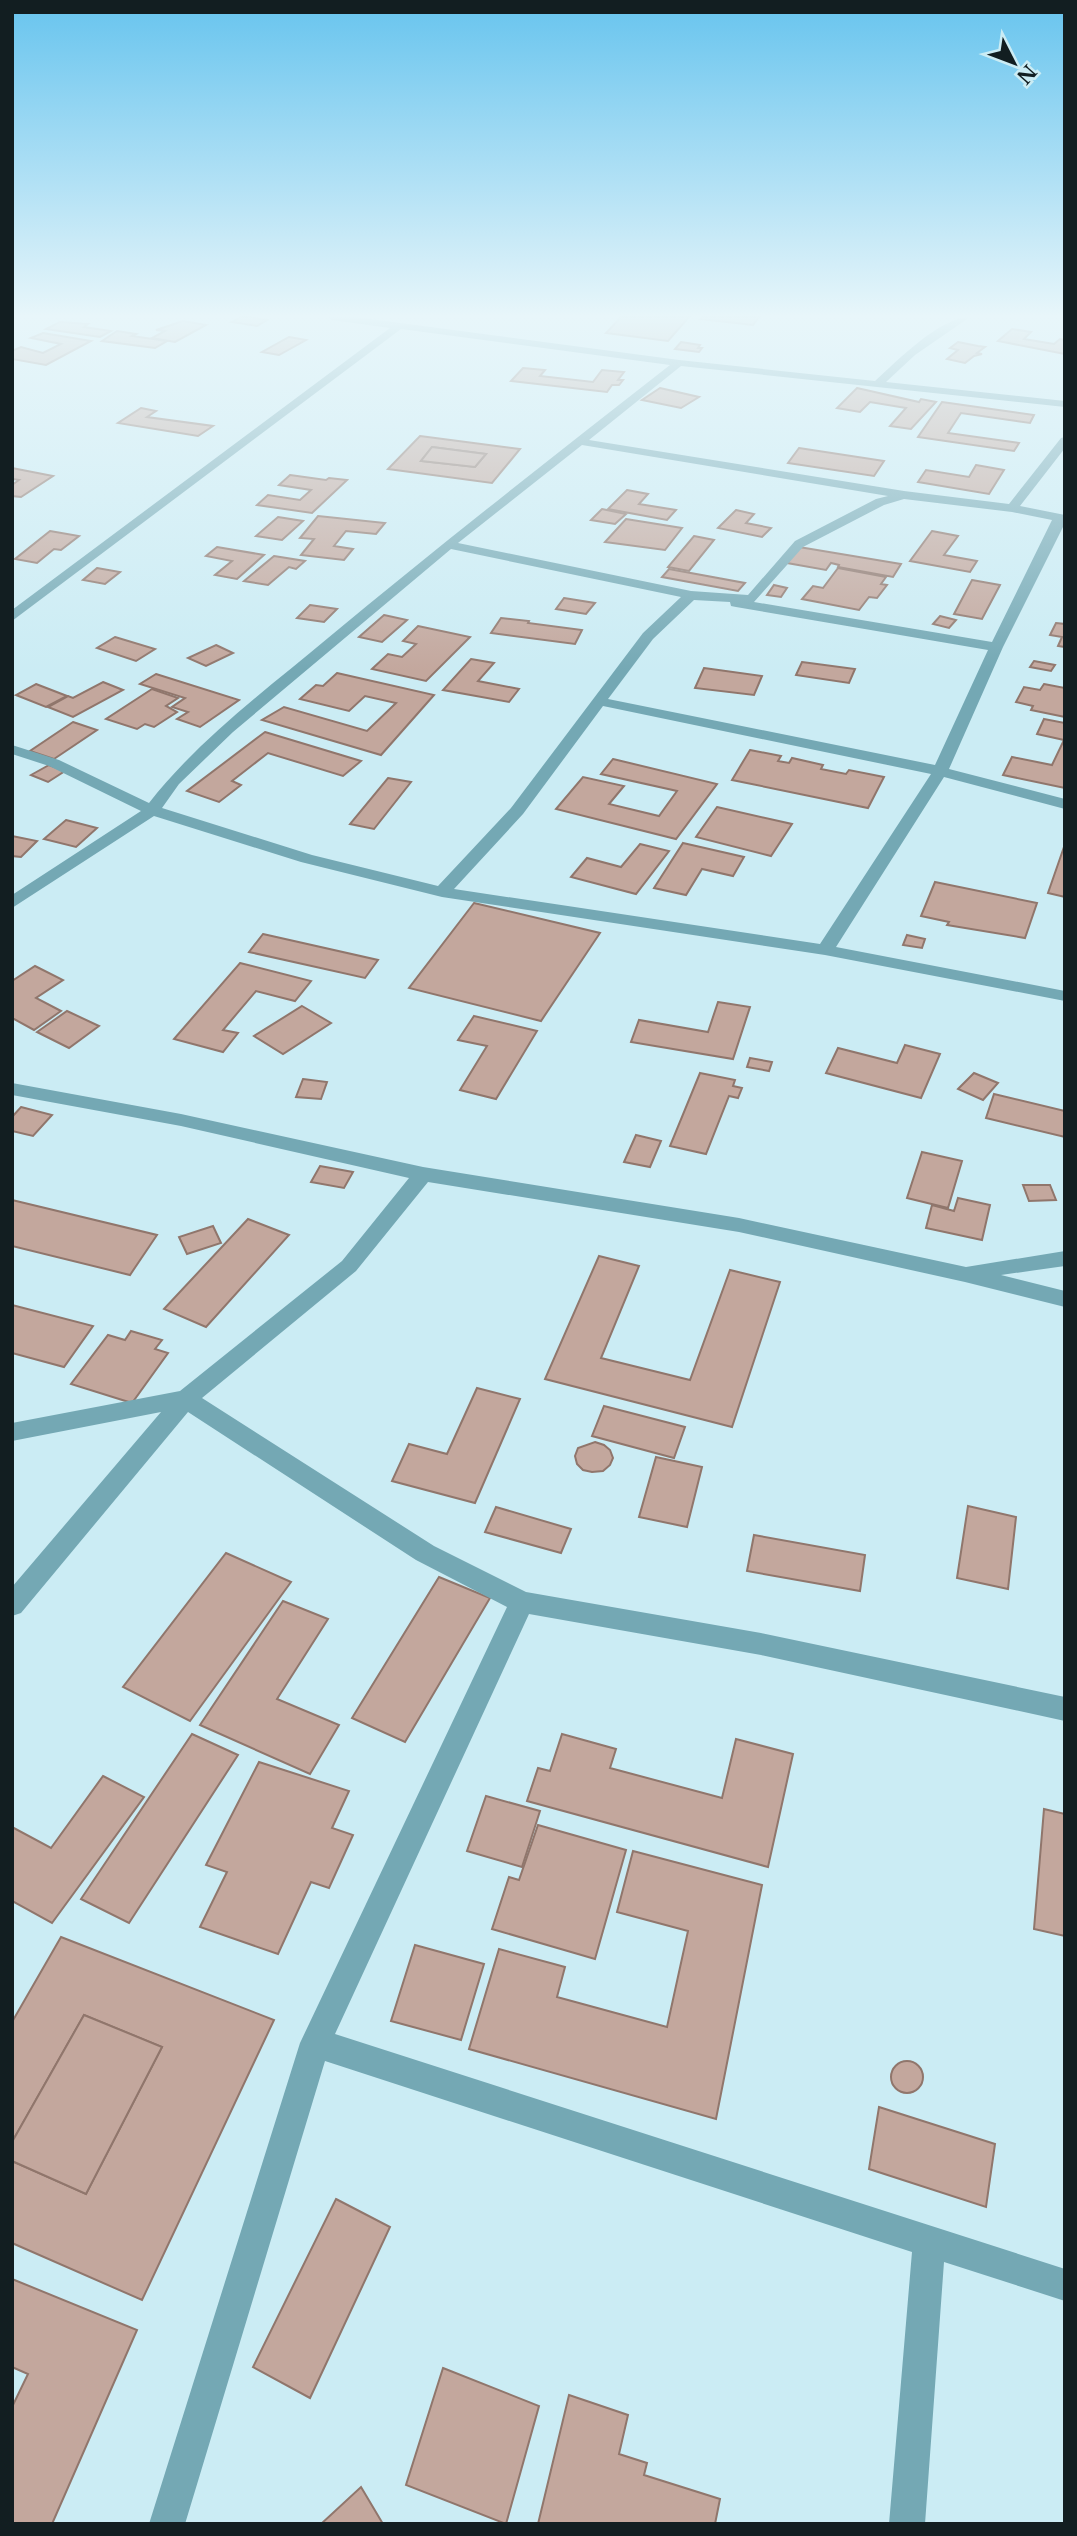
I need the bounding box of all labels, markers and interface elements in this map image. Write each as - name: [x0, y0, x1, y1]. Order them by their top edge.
- north arrow: [979, 28, 1049, 98]
- text: N: [1012, 60, 1041, 88]

